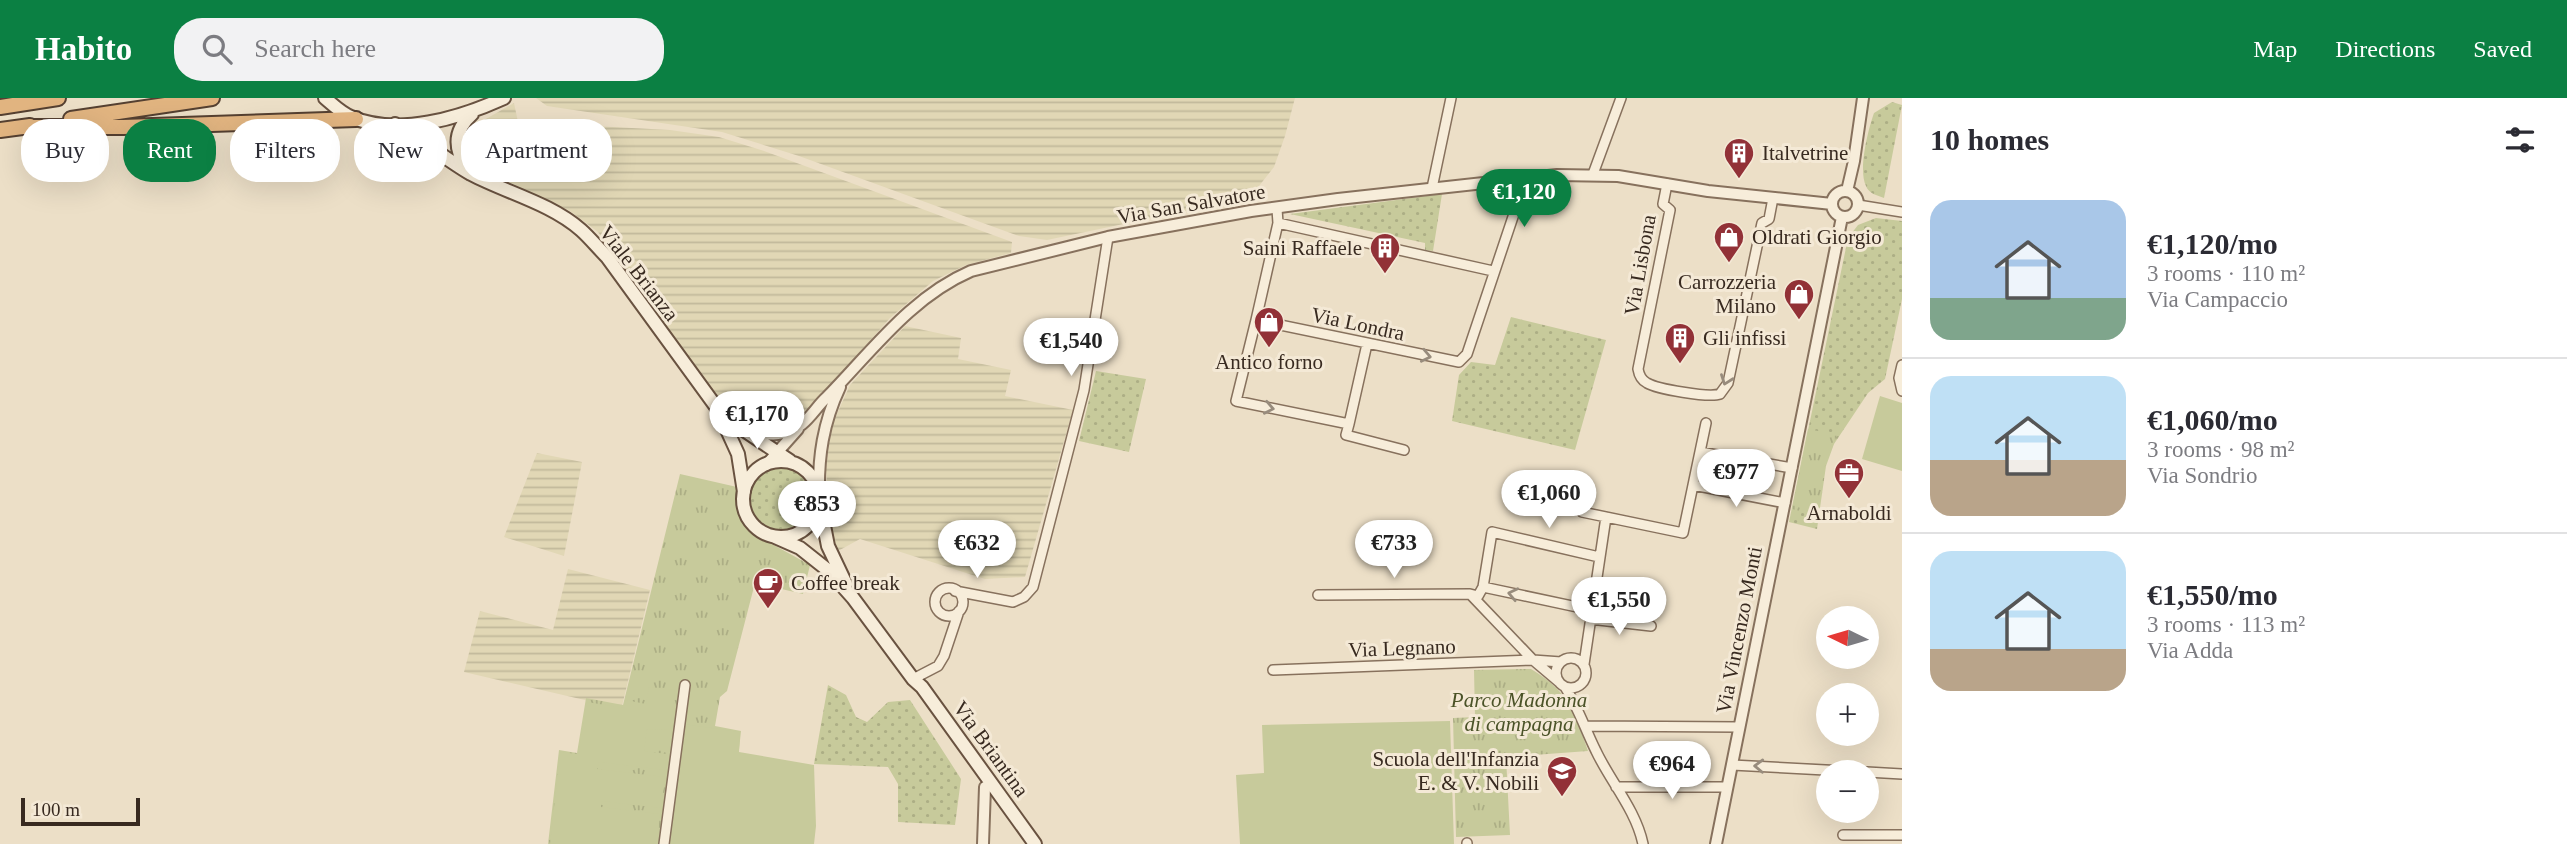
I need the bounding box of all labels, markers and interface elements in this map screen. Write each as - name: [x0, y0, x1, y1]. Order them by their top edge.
- search box: [174, 18, 664, 81]
- icon: search: [198, 30, 236, 68]
- text: Habito: [35, 31, 132, 67]
- text: Search here: [254, 34, 376, 63]
- text: Map: [2253, 36, 2297, 62]
- text: Directions: [2335, 36, 2435, 62]
- text: Saved: [2473, 36, 2532, 62]
- chip: Buy: [21, 119, 109, 182]
- chip: Rent: [123, 119, 216, 182]
- chip: Filters: [230, 119, 340, 182]
- chip: New: [354, 119, 447, 182]
- chip: Apartment: [461, 119, 612, 182]
- icon: filters: [2501, 121, 2539, 159]
- text: 10 homes: [1930, 123, 2049, 156]
- building icon: Italvetrine: [1722, 136, 1756, 180]
- place label: Italvetrine: [1762, 141, 1848, 165]
- pin: €1,120: [1467, 170, 1581, 229]
- street label: Via San Salvatore: [1115, 179, 1267, 229]
- text: €1,120: [1492, 179, 1556, 204]
- street label: Via Lisbona: [1619, 212, 1661, 317]
- street label: Viale Brianza: [594, 220, 684, 326]
- shop icon: Oldrati Giorgio: [1712, 220, 1746, 264]
- place label: Oldrati Giorgio: [1752, 225, 1882, 249]
- text: €1,120/mo: [2147, 227, 2278, 260]
- icon: home: [1986, 228, 2070, 312]
- building icon: Saini Raffaele: [1368, 231, 1402, 275]
- place label: Saini Raffaele: [1243, 236, 1362, 260]
- text: 3 rooms · 110 m²: [2147, 261, 2305, 286]
- place label: Carrozzeria Milano: [1678, 270, 1777, 318]
- shop icon: Carrozzeria Milano: [1782, 277, 1816, 321]
- text: Via Campaccio: [2147, 287, 2288, 312]
- street label: Via Londra: [1309, 302, 1408, 346]
- shop icon: Antico forno: [1252, 305, 1286, 349]
- pin: €1,540: [1014, 318, 1128, 378]
- building icon: Gli infissi: [1663, 321, 1697, 365]
- place label: Gli infissi: [1703, 326, 1787, 350]
- text: €1,540: [1039, 328, 1103, 353]
- one-way arrow: [1419, 348, 1431, 363]
- place label: Antico forno: [1215, 350, 1323, 374]
- one-way arrow: [1721, 374, 1735, 386]
- pin: €1,170: [700, 392, 814, 451]
- one-way arrow: [1263, 399, 1275, 414]
- text: €1,170: [725, 401, 789, 426]
- text: €1,060/mo: [2147, 403, 2278, 436]
- icon: home: [1986, 404, 2070, 488]
- text: 3 rooms · 98 m²: [2147, 437, 2294, 462]
- pin: €977: [1695, 450, 1777, 509]
- office icon: Arnaboldi: [1832, 456, 1866, 500]
- text: €977: [1713, 459, 1759, 484]
- text: Via Sondrio: [2147, 463, 2257, 488]
- pin: €1,060: [1492, 470, 1606, 530]
- text: €1,060: [1517, 480, 1581, 505]
- pin: €853: [776, 482, 858, 541]
- text: €853: [794, 491, 840, 516]
- place label: Arnaboldi: [1806, 501, 1892, 525]
- pin: €632: [936, 520, 1018, 580]
- pin: €733: [1353, 520, 1435, 580]
- text: €632: [954, 530, 1000, 555]
- text: €733: [1371, 530, 1417, 555]
- street label: Via Vincenzo Monti: [1711, 544, 1767, 716]
- cafe icon: Coffee break: [751, 566, 785, 610]
- place label: Coffee break: [791, 571, 900, 595]
- pin: €1,550: [1562, 578, 1676, 637]
- text: €1,550/mo: [2147, 578, 2278, 611]
- icon: home: [1986, 579, 2070, 663]
- one-way arrow: [1507, 587, 1519, 602]
- text: €1,550: [1587, 587, 1651, 612]
- north arrow: [1816, 606, 1880, 668]
- map controls: [1816, 606, 1879, 823]
- text: 3 rooms · 113 m²: [2147, 612, 2305, 637]
- street label: Via Legnano: [1348, 634, 1456, 662]
- text: Via Adda: [2147, 638, 2233, 663]
- button: +: [1816, 683, 1879, 746]
- park label: Parco Madonna di campagna: [1450, 688, 1587, 736]
- street label: Via Briantina: [948, 696, 1034, 802]
- pin: €964: [1631, 742, 1713, 801]
- place label: Scuola dell'Infanzia E. & V. Nobili: [1373, 747, 1540, 795]
- text: €964: [1649, 751, 1695, 776]
- school or university icon: Scuola dell'Infanzia E. & V. Nobili: [1545, 754, 1579, 798]
- one-way arrow: [1754, 758, 1765, 773]
- button: −: [1816, 760, 1879, 823]
- scale bar: [21, 795, 140, 827]
- text: 100 m: [32, 799, 80, 820]

